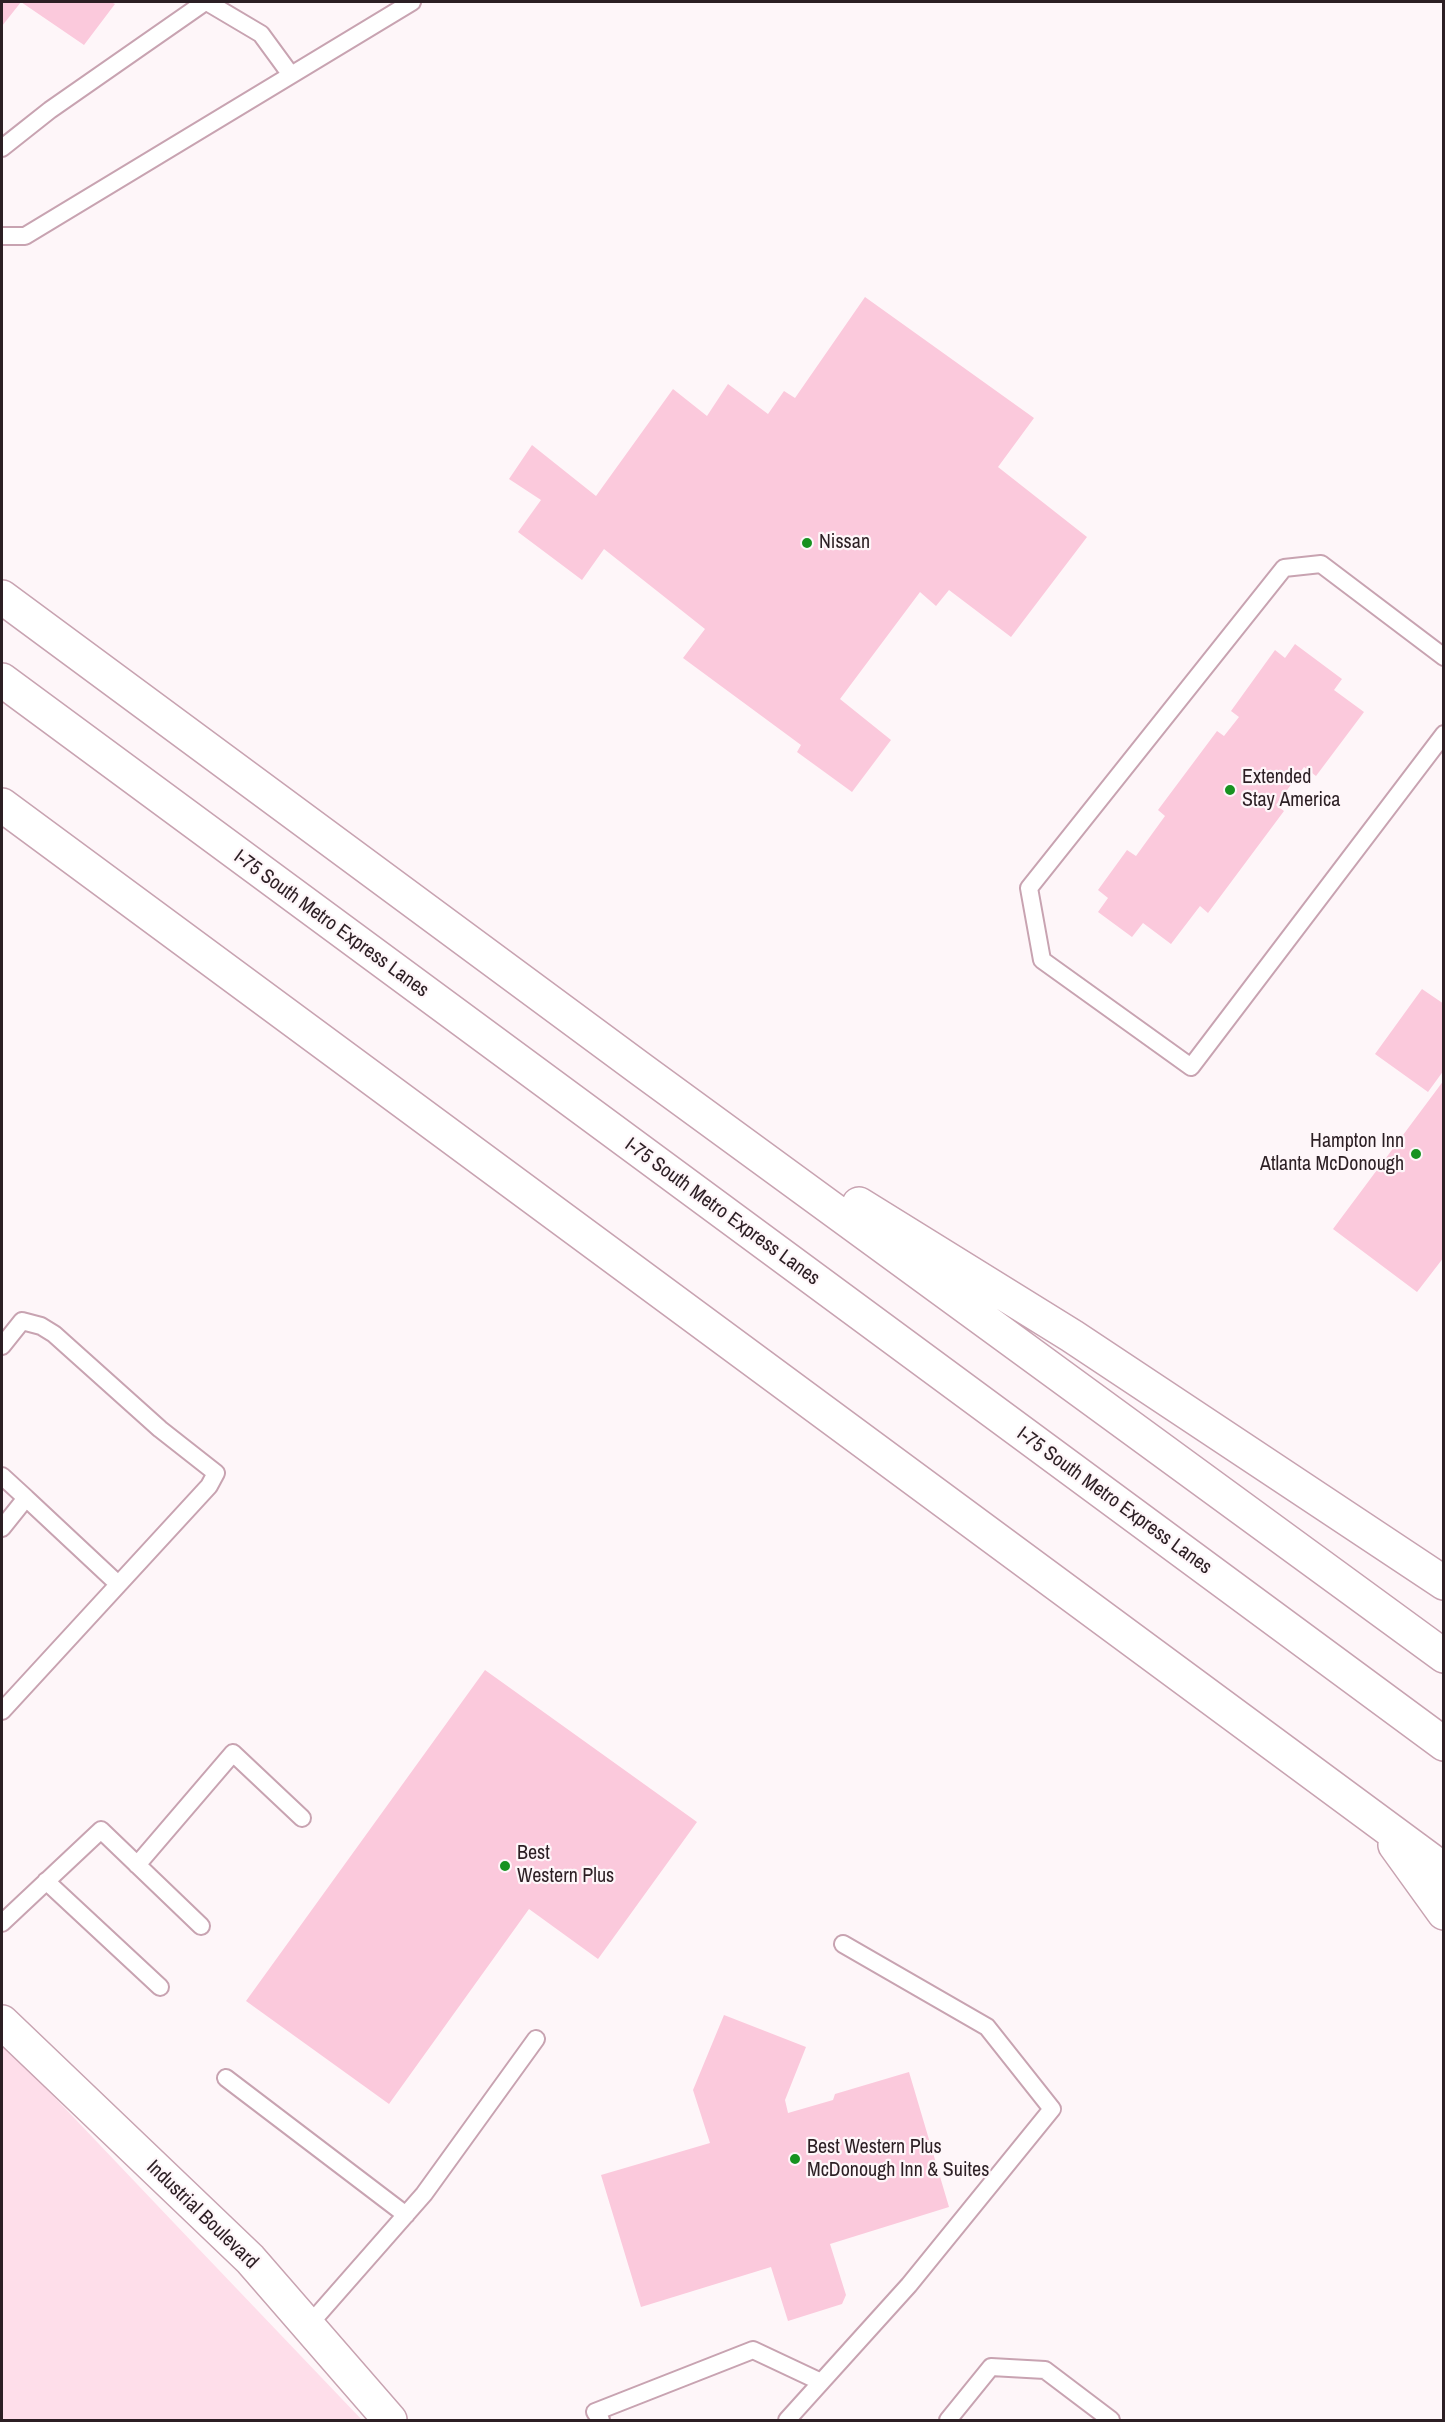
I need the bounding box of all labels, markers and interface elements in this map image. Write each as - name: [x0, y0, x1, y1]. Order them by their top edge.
- place label: Nissan: [819, 531, 870, 555]
- marker: Nissan: [800, 536, 814, 550]
- place label: Extended Stay America: [1242, 766, 1340, 813]
- marker: Extended Stay America: [1223, 783, 1237, 797]
- street label: I-75 South Metro Express Lanes: [229, 845, 433, 1003]
- place label: Hampton Inn Atlanta McDonough: [1260, 1130, 1404, 1177]
- street label: I-75 South Metro Express Lanes: [620, 1133, 824, 1291]
- marker: Hampton Inn Atlanta McDonough: [1409, 1147, 1423, 1161]
- street label: I-75 South Metro Express Lanes: [1012, 1422, 1216, 1580]
- place label: Best Western Plus: [517, 1842, 614, 1889]
- marker: Best Western Plus: [498, 1859, 512, 1873]
- place label: Best Western Plus McDonough Inn & Suites: [807, 2136, 989, 2183]
- marker: Best Western Plus McDonough Inn & Suites: [788, 2152, 802, 2166]
- street label: Industrial Boulevard: [141, 2156, 263, 2274]

